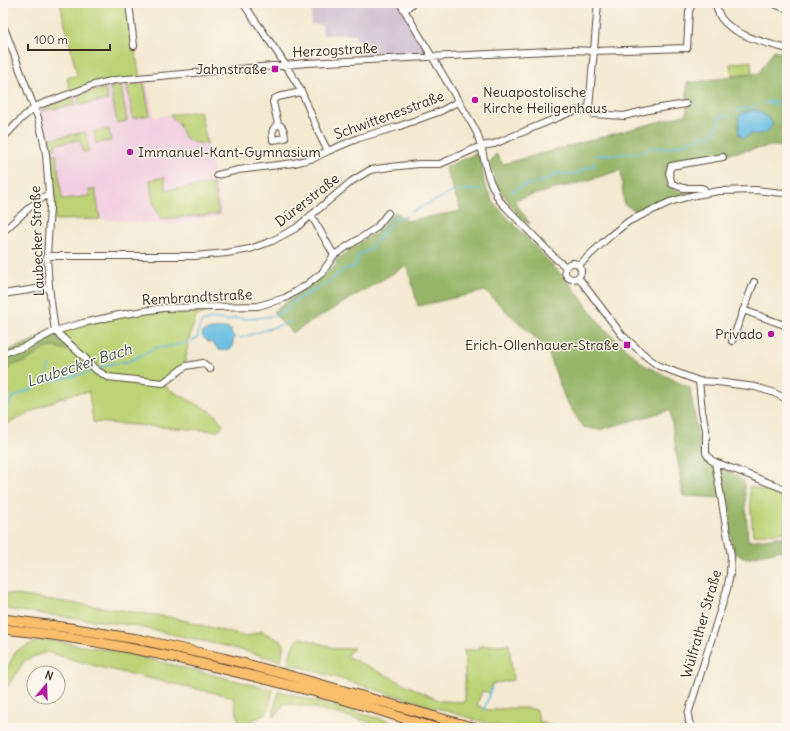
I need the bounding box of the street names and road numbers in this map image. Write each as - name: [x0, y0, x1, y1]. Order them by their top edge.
- street label: Herzogstraße: [292, 39, 378, 61]
- street label: Schwittenesstraße: [332, 87, 446, 143]
- street label: Dürerstraße: [271, 169, 343, 231]
- street label: Laubecker Straße: [26, 185, 48, 297]
- street label: Rembrandtstraße: [141, 285, 253, 309]
- street label: Wülfrather Straße: [677, 568, 725, 680]

